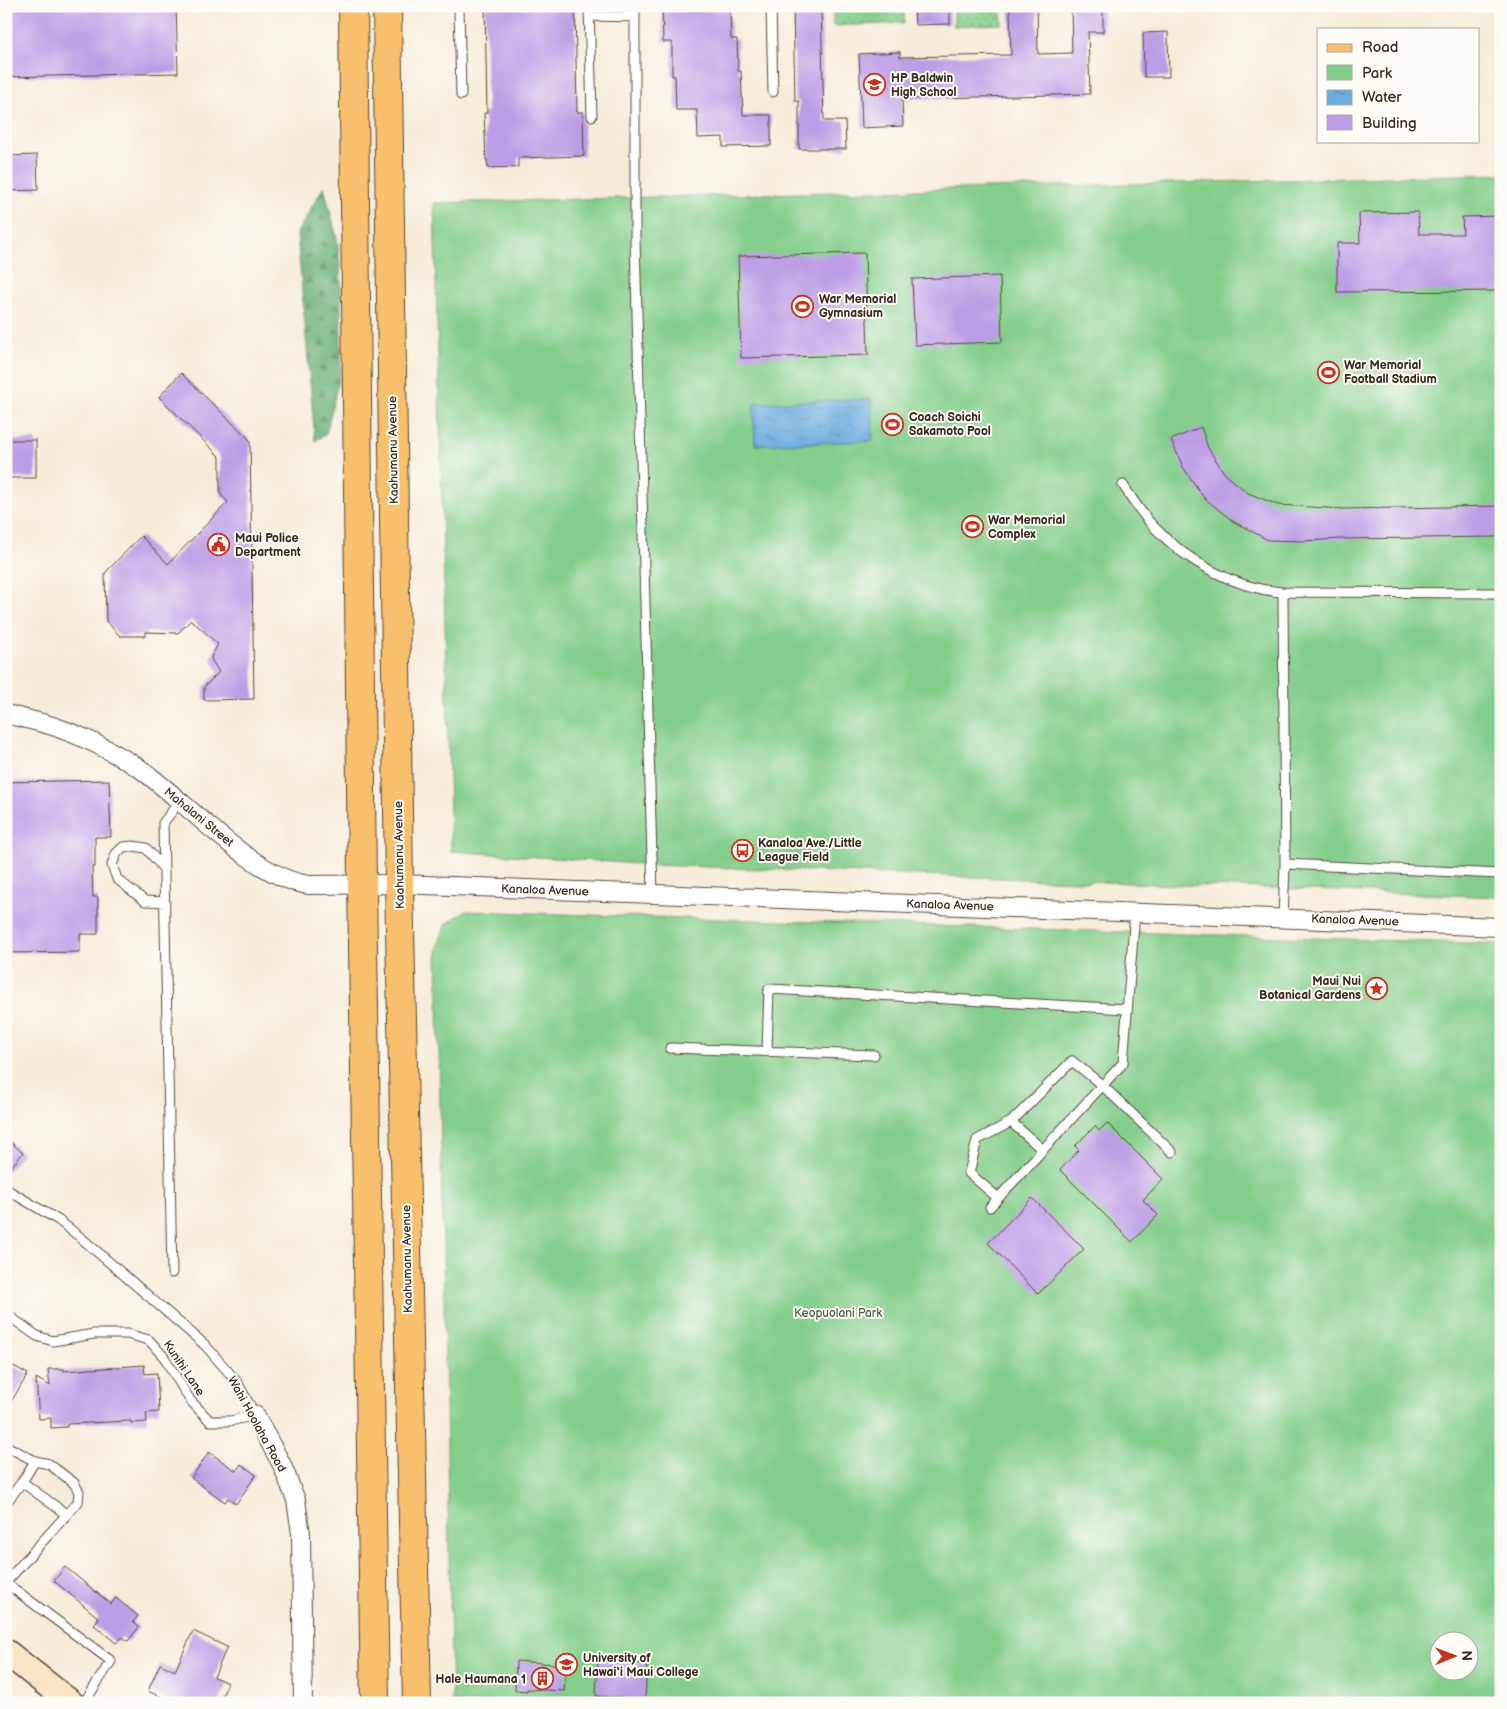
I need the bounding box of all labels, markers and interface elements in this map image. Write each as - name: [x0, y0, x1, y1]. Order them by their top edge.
- legend: [1317, 28, 1480, 142]
- text: Road: [1362, 38, 1398, 57]
- text: Park: [1362, 64, 1393, 83]
- place label: HP Baldwin High School: [891, 71, 957, 100]
- school or university icon: HP Baldwin High School: [863, 73, 887, 97]
- text: Water: [1362, 88, 1402, 107]
- text: Building: [1362, 114, 1417, 133]
- place label: War Memorial Gymnasium: [819, 292, 896, 321]
- sports icon: War Memorial Gymnasium: [791, 294, 815, 318]
- place label: War Memorial Football Stadium: [1344, 358, 1437, 387]
- sports icon: War Memorial Football Stadium: [1316, 360, 1340, 384]
- street label: Kaahumanu Avenue: [385, 396, 402, 504]
- place label: Coach Soichi Sakamoto Pool: [909, 410, 991, 439]
- sports icon: Coach Soichi Sakamoto Pool: [881, 412, 905, 436]
- place label: War Memorial Complex: [988, 513, 1065, 542]
- sports icon: War Memorial Complex: [960, 515, 984, 539]
- place label: Maui Police Department: [235, 531, 301, 560]
- public building icon: Maui Police Department: [207, 533, 231, 557]
- street label: Mahalani Street: [161, 785, 237, 850]
- street label: Kaahumanu Avenue: [391, 801, 408, 909]
- place label: Kanaloa Ave./Little League Field: [758, 836, 862, 865]
- bus stop icon: Kanaloa Ave./Little League Field: [730, 838, 754, 862]
- street label: Kanaloa Avenue: [501, 881, 589, 900]
- street label: Kanaloa Avenue: [906, 896, 994, 915]
- street label: Kanaloa Avenue: [1311, 911, 1399, 930]
- place label: Maui Nui Botanical Gardens: [1259, 974, 1361, 1003]
- place icon: Maui Nui Botanical Gardens: [1365, 976, 1389, 1000]
- street label: Kaahumanu Avenue: [399, 1205, 416, 1313]
- park label: Keopuolani Park: [794, 1306, 882, 1321]
- street label: Kunihi Lane: [160, 1338, 208, 1399]
- street label: Wahi Hoolaha Road: [224, 1374, 289, 1475]
- north arrow: [1430, 1632, 1480, 1682]
- text: N: [1458, 1650, 1475, 1661]
- place label: University of Hawai‘i Maui College: [583, 1651, 698, 1680]
- school or university icon: University of Hawai‘i Maui College: [555, 1653, 579, 1677]
- building icon: Hale Haumana 1: [530, 1667, 554, 1691]
- place label: Hale Haumana 1: [436, 1672, 526, 1687]

